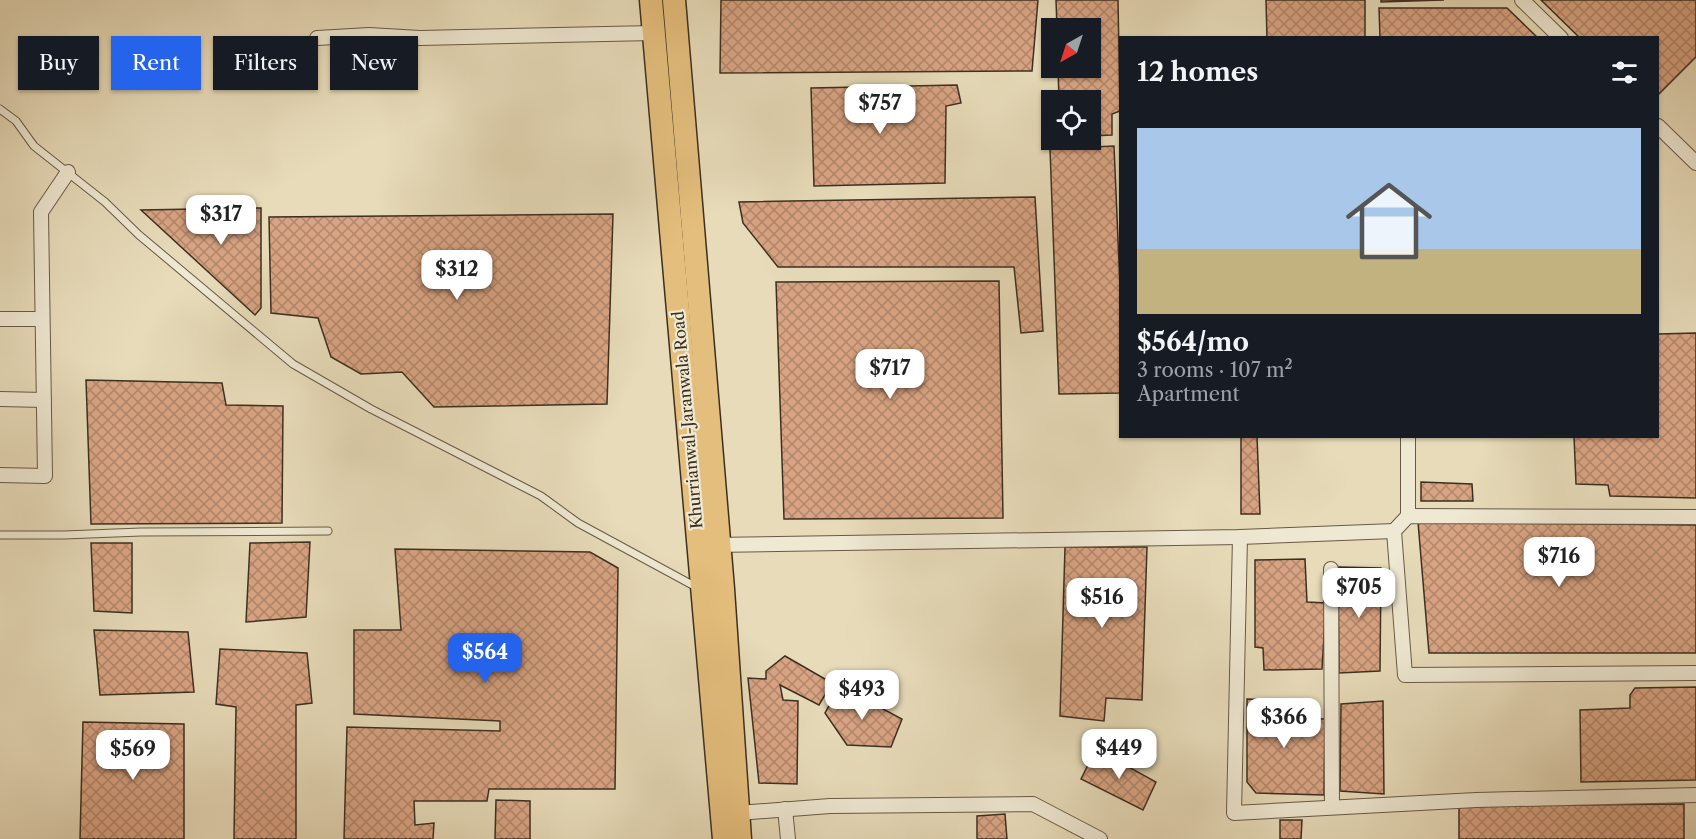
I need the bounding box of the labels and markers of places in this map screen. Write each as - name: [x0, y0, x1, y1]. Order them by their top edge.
- pin: $757: [844, 84, 916, 135]
- pin: $317: [185, 195, 257, 246]
- pin: $312: [421, 250, 493, 301]
- pin: $717: [854, 349, 926, 400]
- pin: $716: [1523, 537, 1595, 588]
- pin: $705: [1323, 568, 1395, 619]
- pin: $516: [1066, 578, 1138, 629]
- pin: $564: [449, 633, 521, 684]
- pin: $493: [826, 670, 898, 721]
- pin: $366: [1248, 698, 1320, 749]
- pin: $449: [1083, 729, 1155, 780]
- pin: $569: [97, 730, 169, 781]

